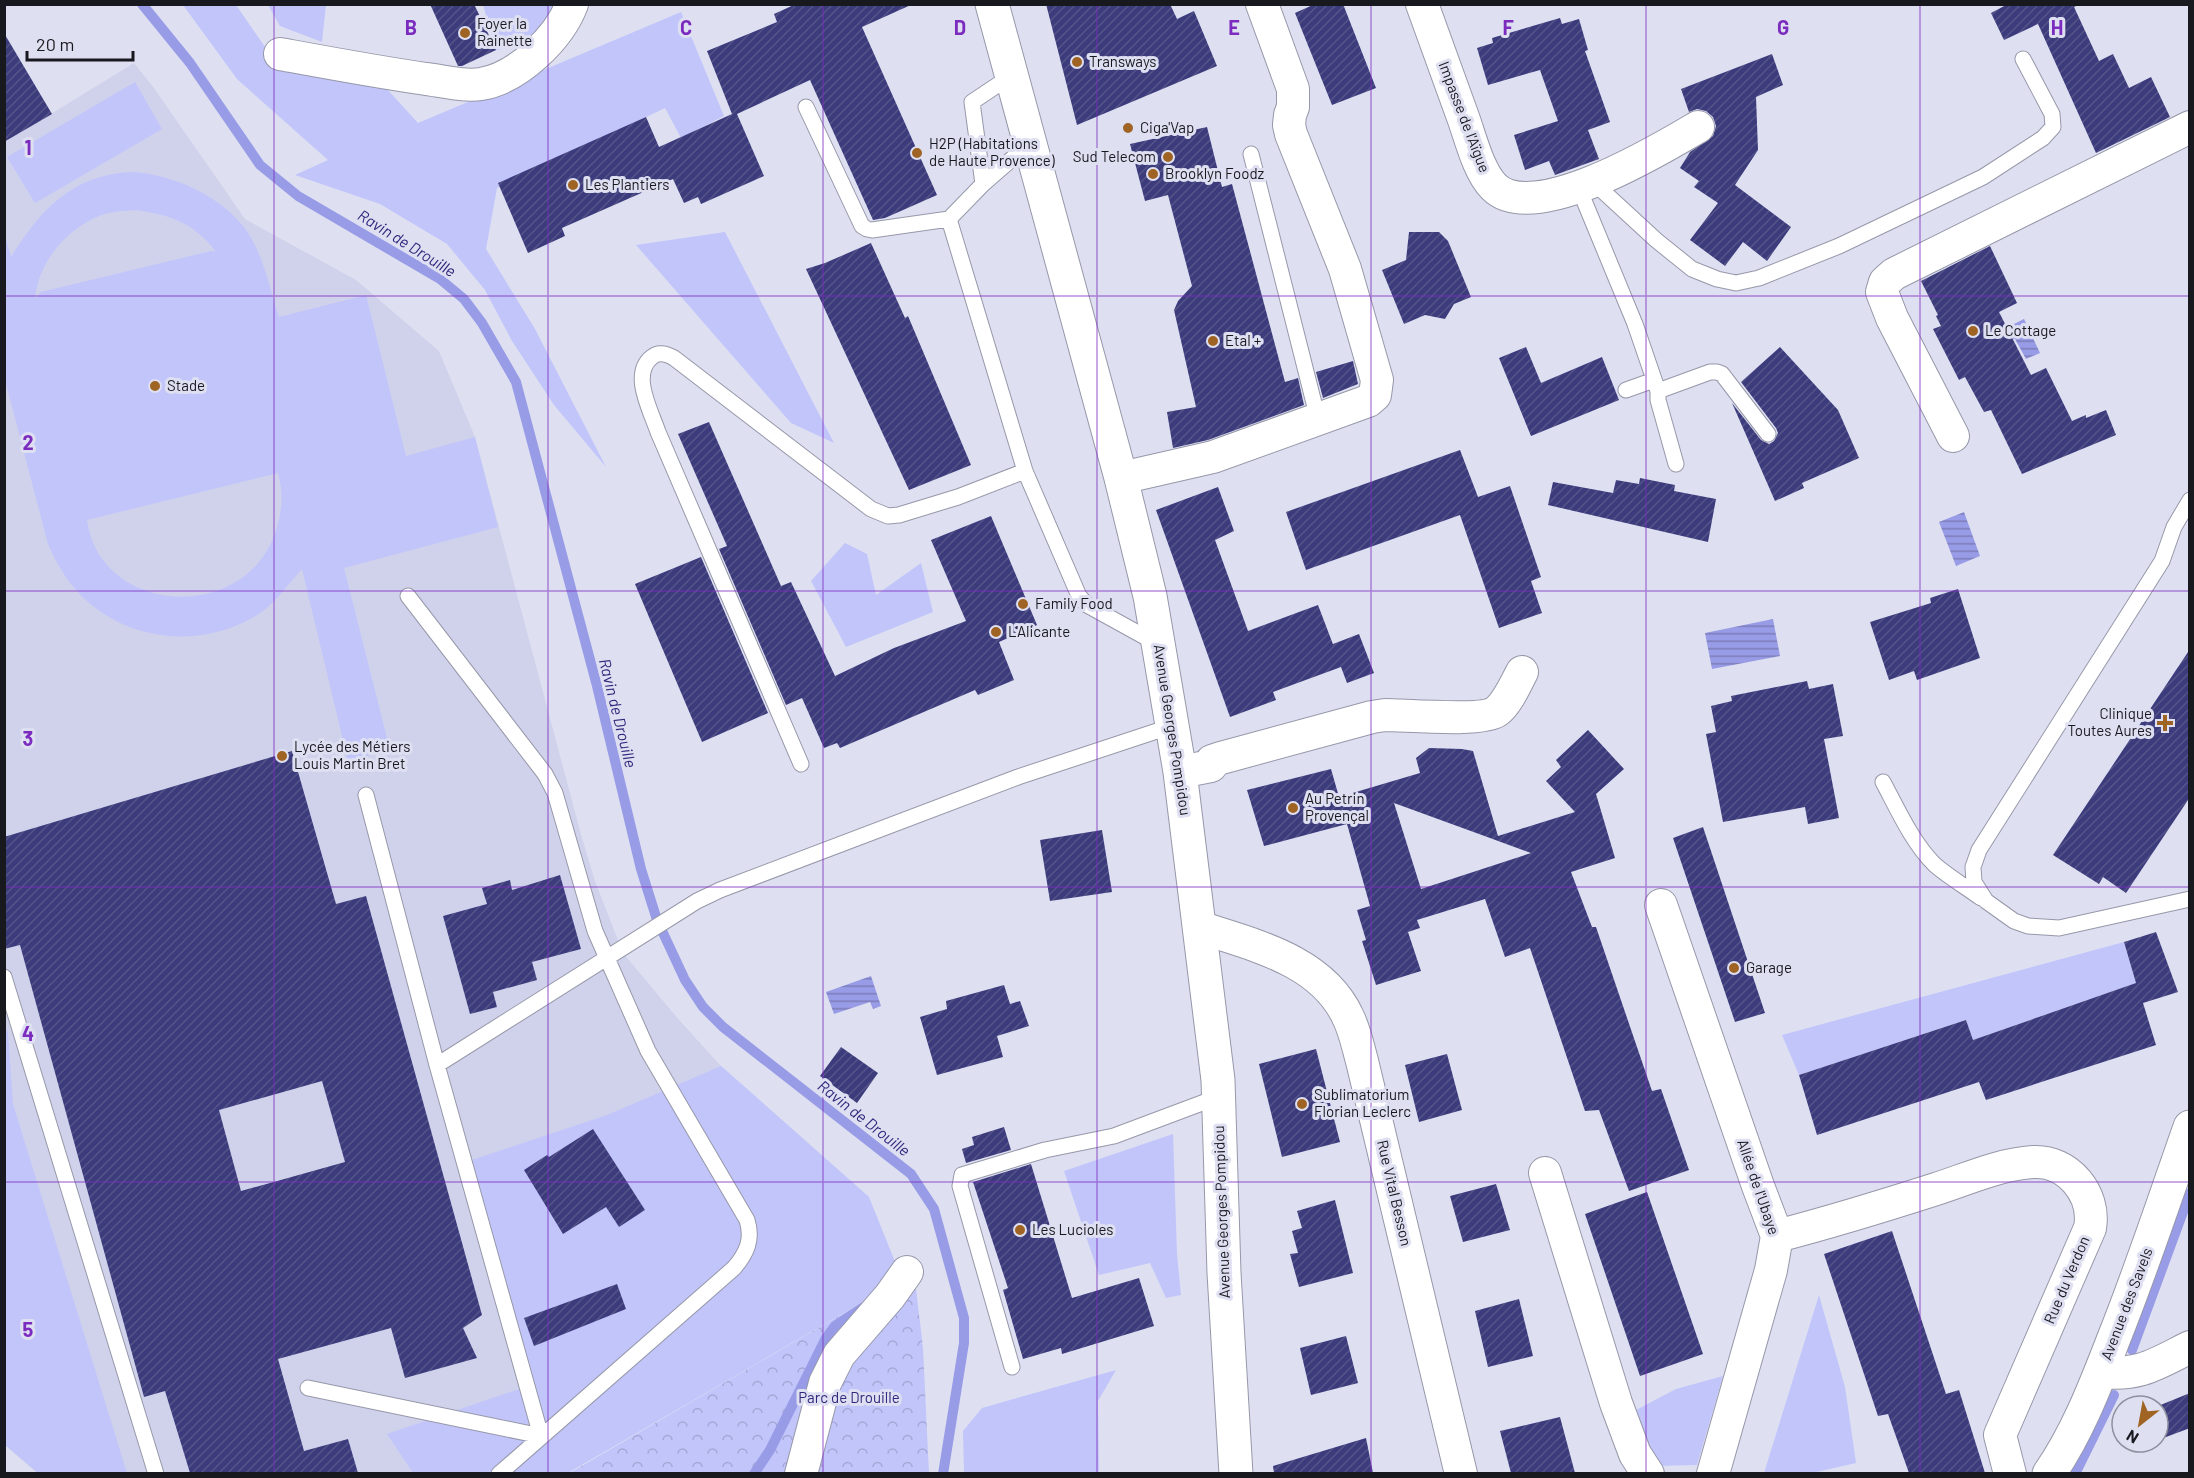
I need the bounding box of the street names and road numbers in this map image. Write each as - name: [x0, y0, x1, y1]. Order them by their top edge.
- street label: Impasse de l'Aïgue: [1435, 59, 1494, 175]
- street label: Avenue Georges Pompidou: [1151, 643, 1195, 817]
- street label: Avenue Georges Pompidou: [1209, 1125, 1233, 1299]
- street label: Allée de l'Ubaye: [1734, 1137, 1784, 1237]
- street label: Rue Vital Besson: [1374, 1138, 1416, 1248]
- street label: Rue du Verdon: [2040, 1233, 2093, 1326]
- street label: Avenue des Savels: [2096, 1245, 2156, 1362]

